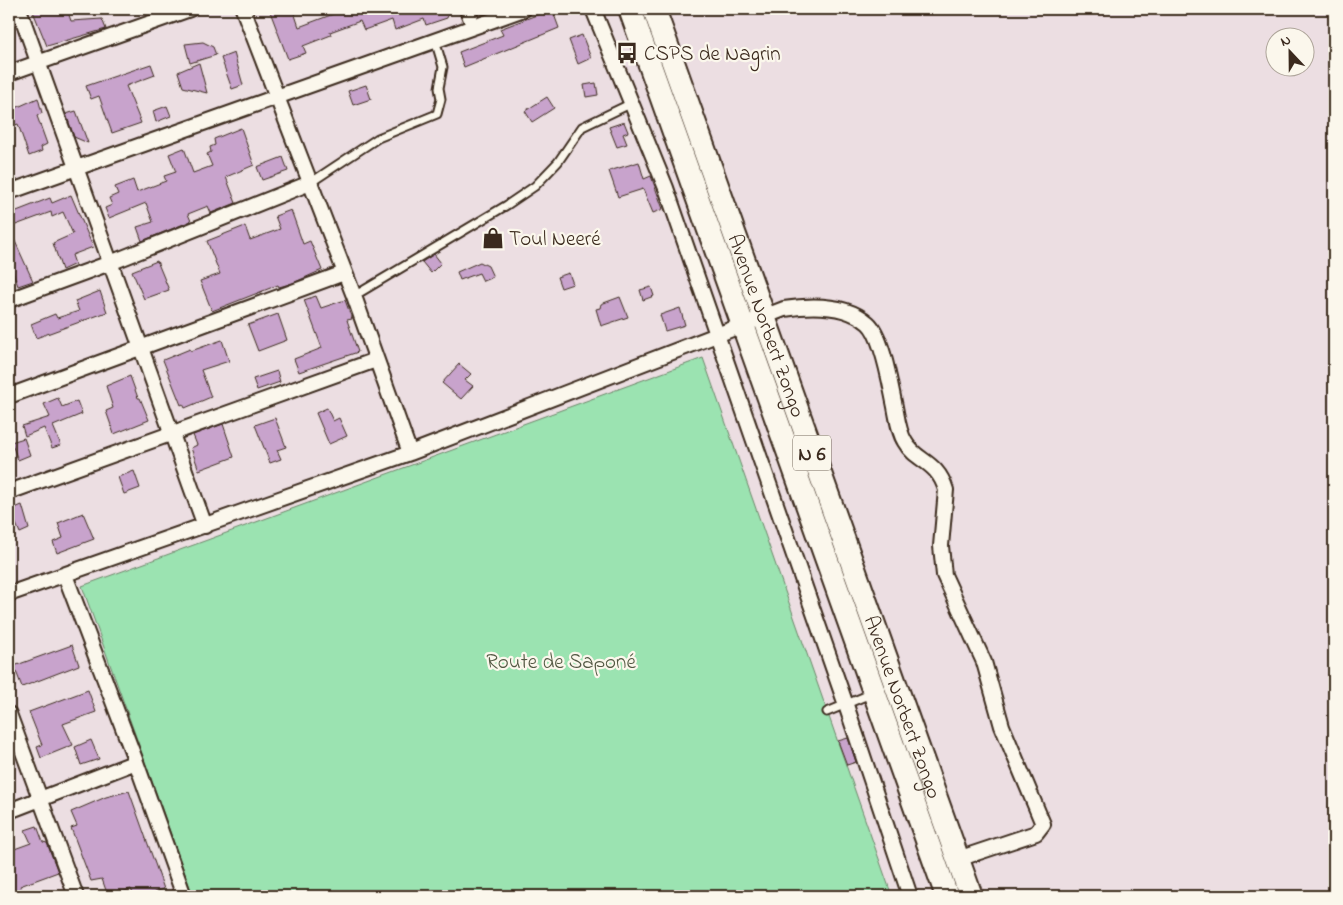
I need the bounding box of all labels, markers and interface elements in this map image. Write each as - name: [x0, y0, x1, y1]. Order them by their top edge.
- north arrow: [1266, 28, 1316, 78]
- text: N: [1277, 30, 1294, 53]
- bus stop icon: CSPS de Nagrin: [614, 40, 640, 66]
- place label: CSPS de Nagrin: [644, 40, 781, 72]
- shop icon: Toul Neeré: [480, 225, 506, 251]
- place label: Toul Neeré: [509, 225, 601, 255]
- street label: Avenue Norbert Zongo: [719, 230, 812, 422]
- road number: N 6: [793, 436, 831, 470]
- street label: Avenue Norbert Zongo: [855, 612, 948, 803]
- park label: Route de Saponé: [486, 648, 636, 678]

